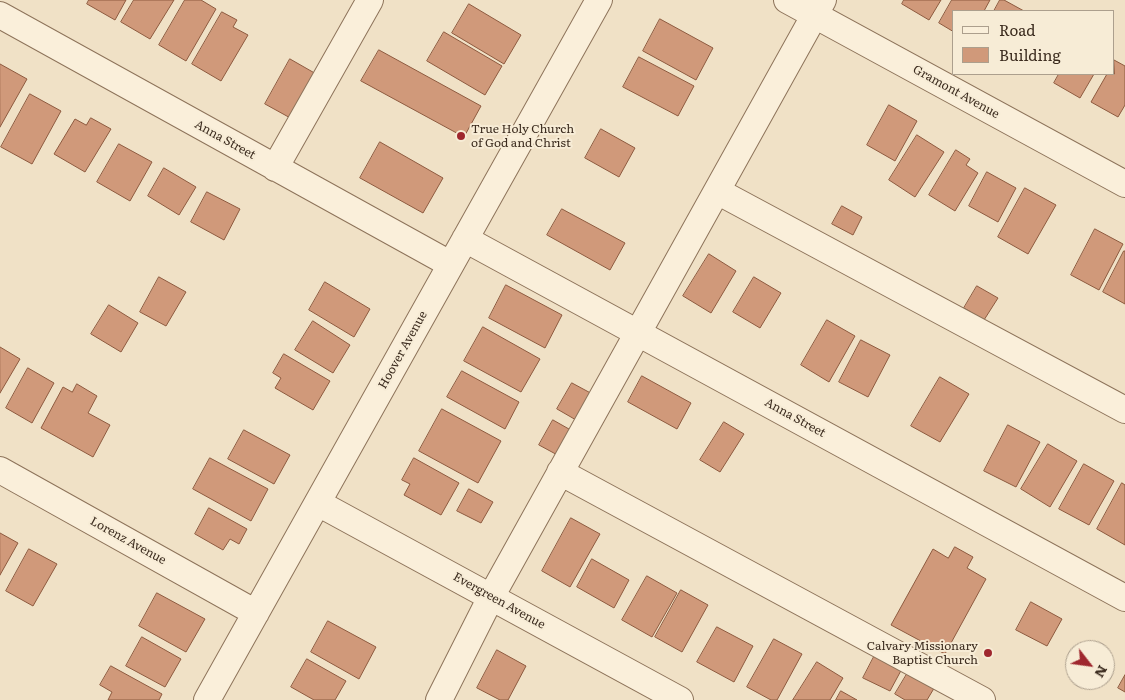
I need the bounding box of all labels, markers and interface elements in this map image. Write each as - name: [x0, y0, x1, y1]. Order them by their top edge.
- legend: [952, 10, 1115, 75]
- text: Road: [999, 18, 1035, 41]
- text: Building: [999, 43, 1061, 66]
- street label: Gramont Avenue: [910, 62, 1002, 122]
- street label: Anna Street: [192, 117, 258, 163]
- place label: True Holy Church of God and Christ: [471, 122, 574, 150]
- marker: True Holy Church of God and Christ: [455, 130, 467, 142]
- street label: Hoover Avenue: [376, 308, 430, 392]
- street label: Anna Street: [762, 395, 828, 441]
- street label: Lorenz Avenue: [88, 514, 168, 568]
- street label: Evergreen Avenue: [450, 570, 548, 632]
- place label: Calvary Missionary Baptist Church: [867, 639, 978, 667]
- north arrow: [1065, 640, 1115, 690]
- marker: Calvary Missionary Baptist Church: [982, 647, 994, 659]
- text: N: [1091, 662, 1114, 682]

